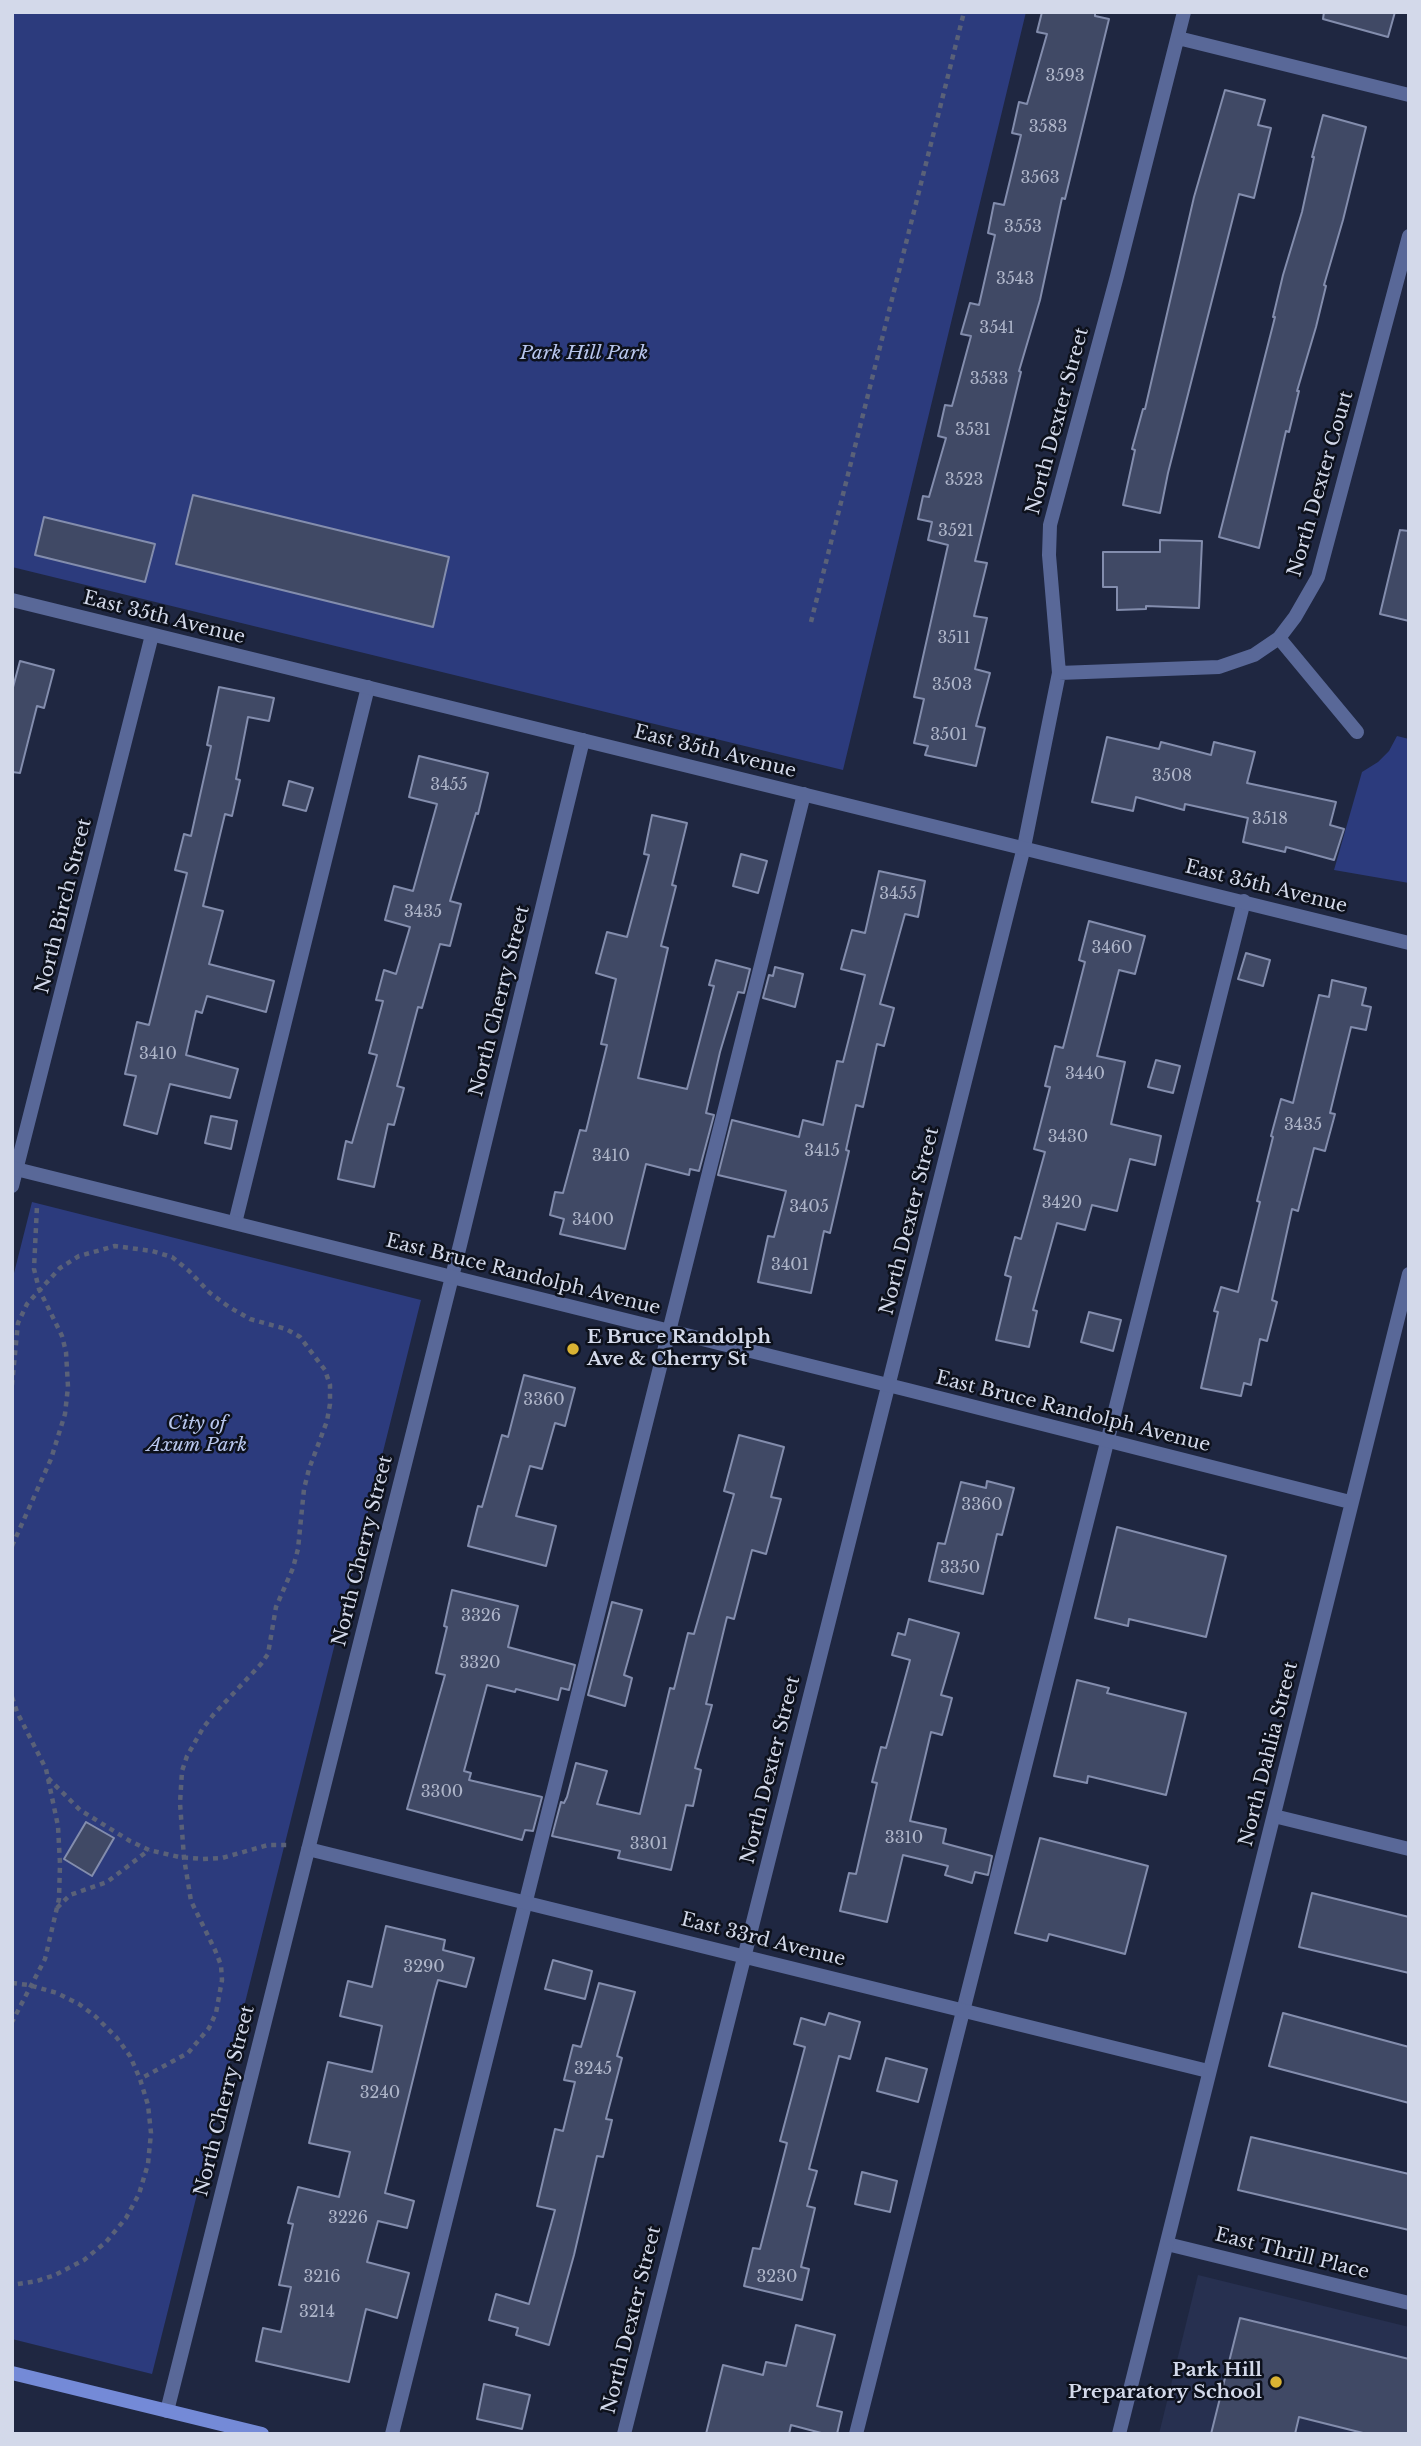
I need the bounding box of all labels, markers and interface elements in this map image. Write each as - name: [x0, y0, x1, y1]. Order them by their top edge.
- house number: 3593: [1045, 66, 1085, 86]
- house number: 3583: [1029, 117, 1067, 137]
- house number: 3563: [1020, 168, 1060, 188]
- house number: 3553: [1004, 217, 1042, 237]
- house number: 3543: [996, 269, 1034, 289]
- house number: 3541: [979, 318, 1015, 338]
- street label: North Dexter Street: [1022, 325, 1094, 517]
- park label: Park Hill Park: [520, 343, 648, 365]
- house number: 3533: [970, 369, 1008, 389]
- street label: North Dexter Court: [1284, 389, 1358, 579]
- house number: 3531: [955, 420, 991, 440]
- house number: 3523: [945, 470, 983, 490]
- house number: 3521: [938, 521, 974, 541]
- street label: East 35th Avenue: [81, 587, 247, 649]
- house number: 3511: [937, 628, 971, 648]
- house number: 3503: [932, 675, 972, 695]
- street label: East 35th Avenue: [632, 721, 798, 783]
- house number: 3501: [930, 725, 968, 745]
- house number: 3508: [1152, 766, 1192, 786]
- house number: 3455: [430, 775, 468, 795]
- house number: 3518: [1252, 809, 1288, 829]
- street label: North Birch Street: [31, 816, 97, 996]
- street label: East 35th Avenue: [1183, 856, 1349, 918]
- house number: 3455: [879, 884, 917, 904]
- house number: 3435: [404, 902, 442, 922]
- street label: North Cherry Street: [465, 903, 535, 1099]
- house number: 3460: [1092, 938, 1132, 958]
- house number: 3410: [139, 1044, 177, 1064]
- house number: 3440: [1065, 1064, 1105, 1084]
- house number: 3435: [1284, 1115, 1322, 1135]
- street label: North Dexter Street: [876, 1125, 944, 1317]
- house number: 3430: [1048, 1127, 1088, 1147]
- house number: 3415: [804, 1141, 840, 1161]
- house number: 3410: [592, 1146, 630, 1166]
- house number: 3420: [1042, 1193, 1082, 1213]
- house number: 3405: [789, 1197, 829, 1217]
- house number: 3400: [572, 1210, 614, 1230]
- street label: East Bruce Randolph Avenue: [383, 1230, 663, 1320]
- house number: 3401: [771, 1255, 809, 1275]
- place label: E Bruce Randolph Ave & Cherry St: [587, 1327, 771, 1371]
- marker: E Bruce Randolph Ave & Cherry St: [565, 1341, 581, 1357]
- street label: East Bruce Randolph Avenue: [933, 1367, 1213, 1457]
- house number: 3360: [523, 1390, 565, 1410]
- park label: City of Axum Park: [147, 1413, 247, 1457]
- street label: North Cherry Street: [328, 1453, 398, 1649]
- house number: 3360: [961, 1495, 1003, 1515]
- house number: 3350: [940, 1558, 980, 1578]
- house number: 3326: [461, 1606, 501, 1626]
- house number: 3320: [460, 1653, 500, 1673]
- street label: North Dahlia Street: [1235, 1659, 1303, 1849]
- street label: North Dexter Street: [737, 1674, 805, 1866]
- house number: 3300: [421, 1782, 463, 1802]
- house number: 3310: [885, 1828, 923, 1848]
- house number: 3301: [630, 1834, 668, 1854]
- street label: East 33rd Avenue: [678, 1909, 848, 1971]
- house number: 3290: [403, 1957, 445, 1977]
- street label: North Cherry Street: [190, 2003, 260, 2199]
- house number: 3245: [574, 2059, 612, 2079]
- house number: 3240: [360, 2083, 400, 2103]
- house number: 3226: [328, 2208, 368, 2228]
- street label: North Dexter Street: [598, 2224, 666, 2416]
- street label: East Thrill Place: [1213, 2224, 1371, 2284]
- house number: 3216: [303, 2267, 341, 2287]
- house number: 3230: [757, 2267, 797, 2287]
- house number: 3214: [299, 2302, 335, 2322]
- place label: Park Hill Preparatory School: [1068, 2360, 1262, 2404]
- marker: Park Hill Preparatory School: [1268, 2374, 1284, 2390]

